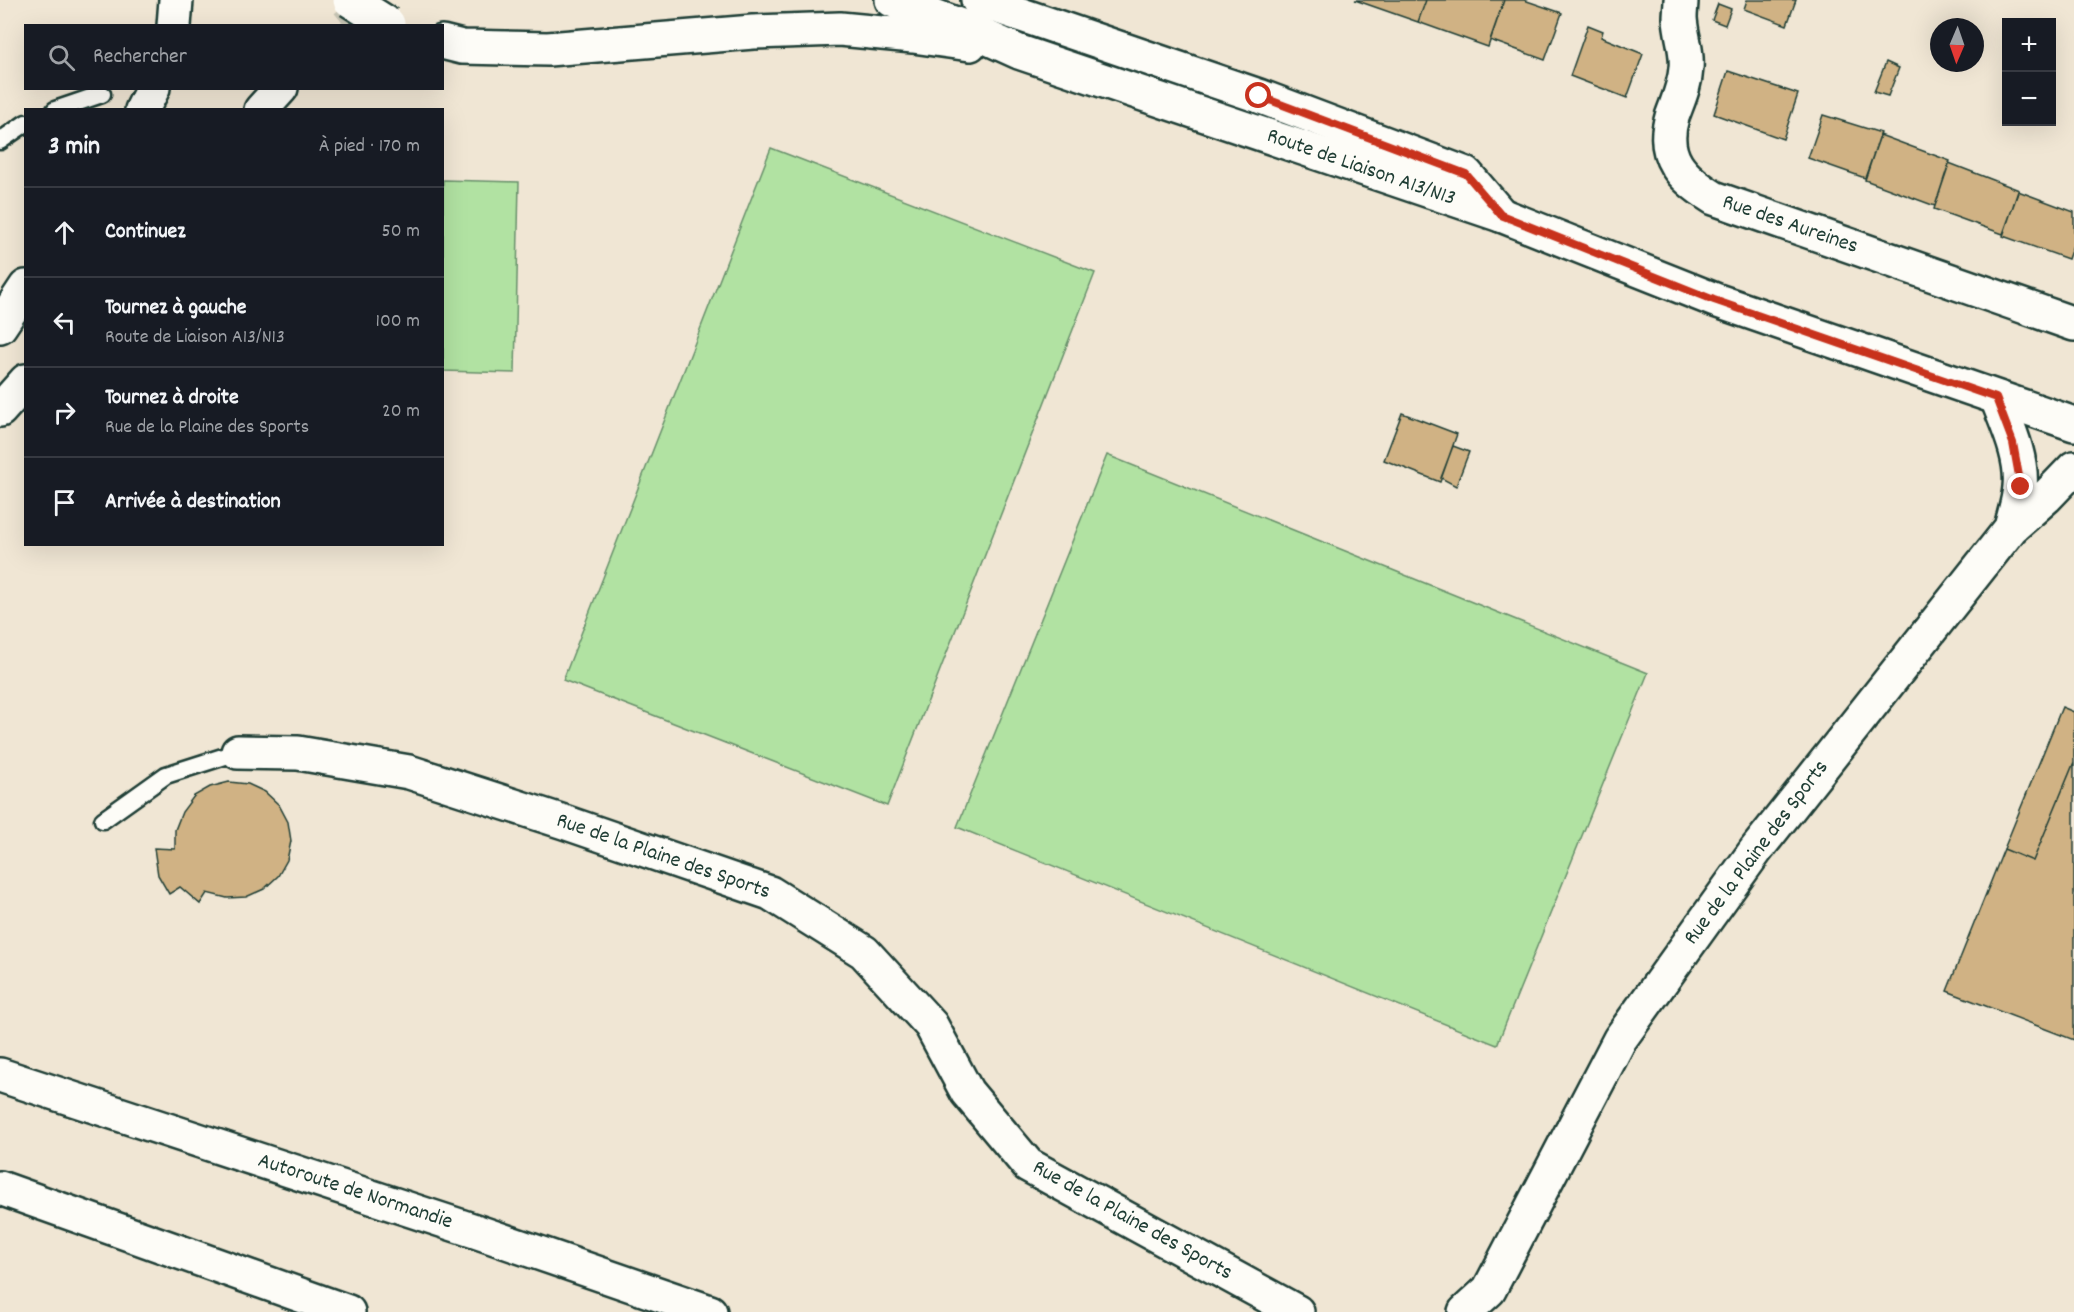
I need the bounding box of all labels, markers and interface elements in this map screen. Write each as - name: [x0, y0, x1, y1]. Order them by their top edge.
- north arrow: [1930, 18, 1984, 72]
- map controls: [2002, 18, 2056, 126]
- button: +: [2002, 18, 2056, 72]
- search box: [24, 24, 444, 90]
- icon: search: [45, 41, 78, 74]
- text: Rechercher: [93, 42, 187, 73]
- button: −: [2002, 72, 2056, 126]
- route start: [1245, 82, 1271, 108]
- street label: Route de Liaison A13/N13: [1262, 121, 1460, 215]
- text: 3 min: [48, 129, 100, 166]
- text: À pied · 170 m: [319, 133, 420, 161]
- street label: Rue des Aureines: [1718, 187, 1862, 263]
- icon: ahead: [48, 216, 81, 249]
- text: Continuez: [105, 217, 186, 248]
- text: 50 m: [382, 218, 420, 246]
- text: Tournez à gauche: [105, 293, 247, 324]
- icon: left: [48, 306, 81, 339]
- text: 100 m: [376, 308, 420, 336]
- text: Route de Liaison A13/N13: [105, 324, 285, 352]
- text: Tournez à droite: [105, 383, 239, 414]
- icon: right: [48, 396, 81, 429]
- text: 20 m: [382, 398, 420, 426]
- text: Rue de la Plaine des Sports: [105, 414, 309, 442]
- route end: [2007, 473, 2033, 499]
- icon: arrive: [48, 486, 81, 519]
- text: Arrivée à destination: [105, 487, 281, 518]
- street label: Rue de la Plaine des Sports: [1677, 754, 1837, 952]
- street label: Rue de la Plaine des Sports: [552, 806, 774, 908]
- street label: Autoroute de Normandie: [254, 1146, 456, 1238]
- street label: Rue de la Plaine des Sports: [1026, 1153, 1238, 1289]

